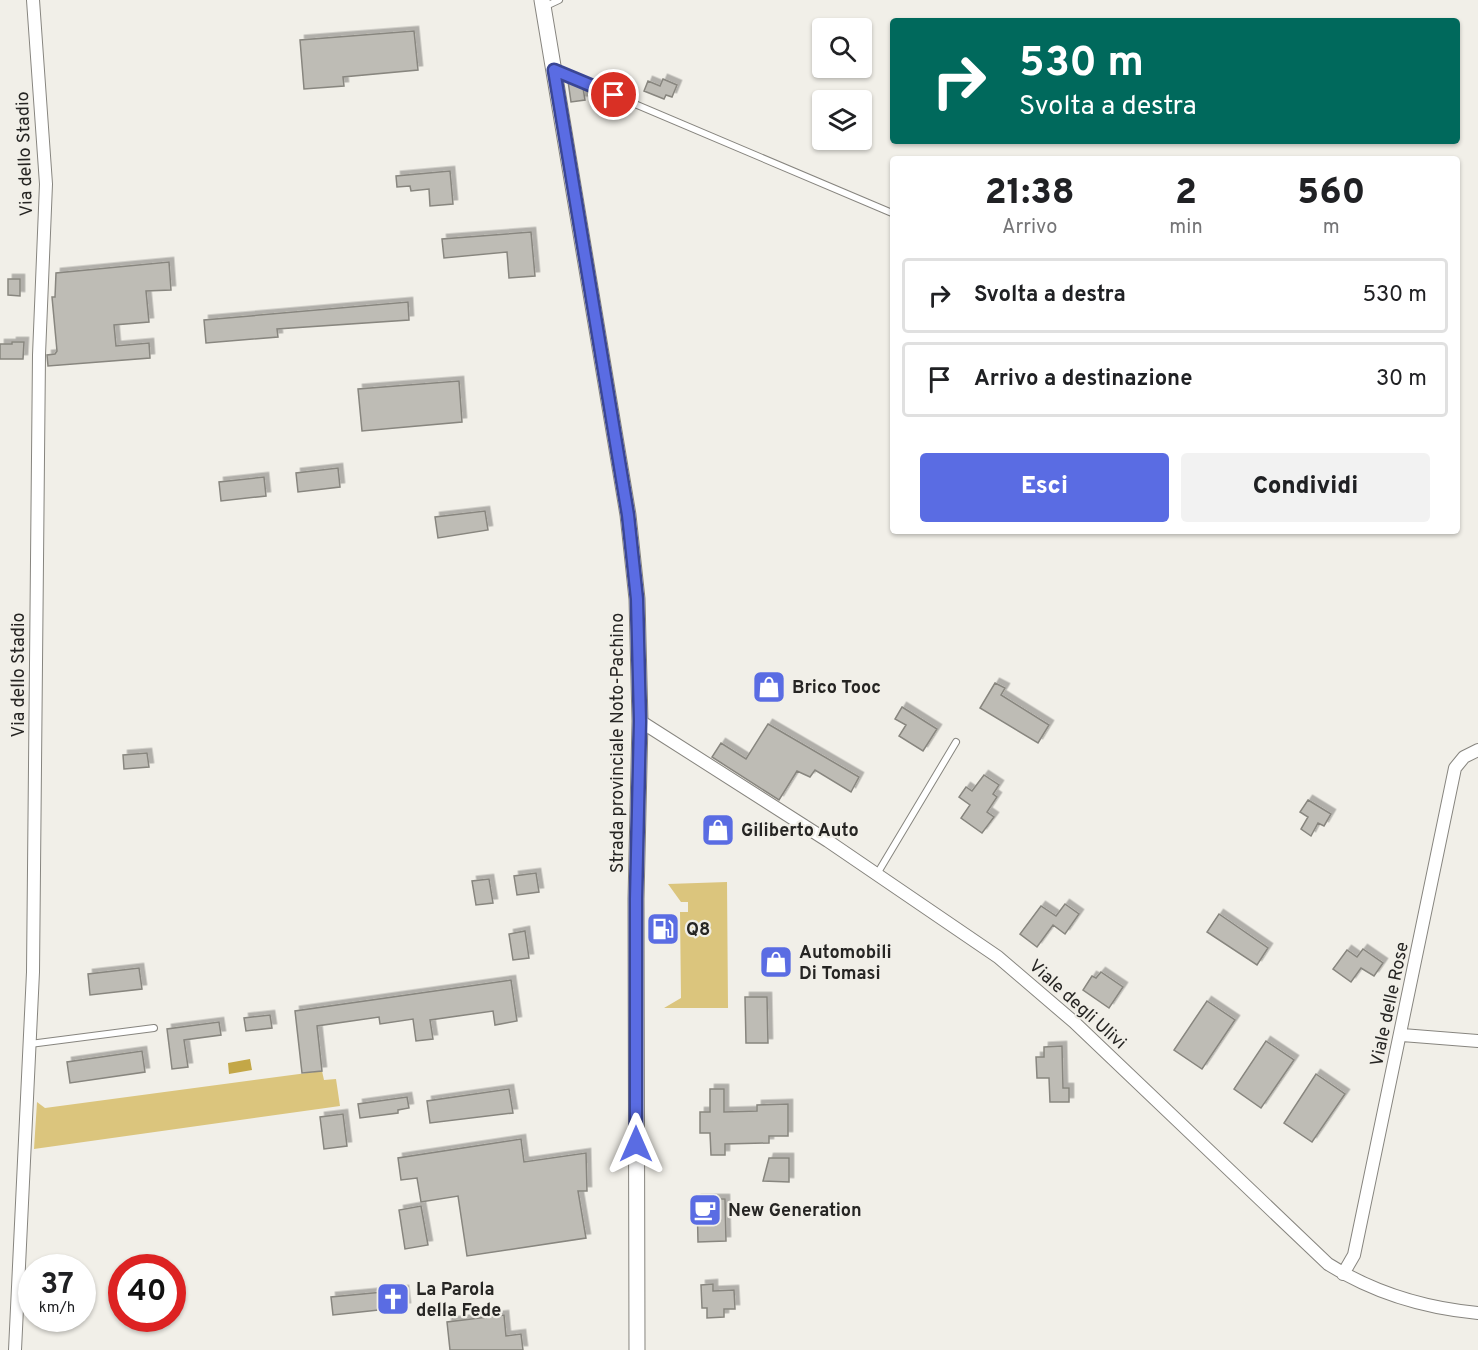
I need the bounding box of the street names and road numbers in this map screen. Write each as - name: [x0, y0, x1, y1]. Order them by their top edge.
- street label: Via dello Stadio: [12, 91, 39, 217]
- street label: Via dello Stadio: [8, 612, 31, 738]
- street label: Strada provinciale Noto-Pachino: [607, 613, 630, 873]
- street label: Viale delle Rose: [1366, 940, 1415, 1069]
- street label: Viale degli Ulivi: [1023, 955, 1131, 1055]

